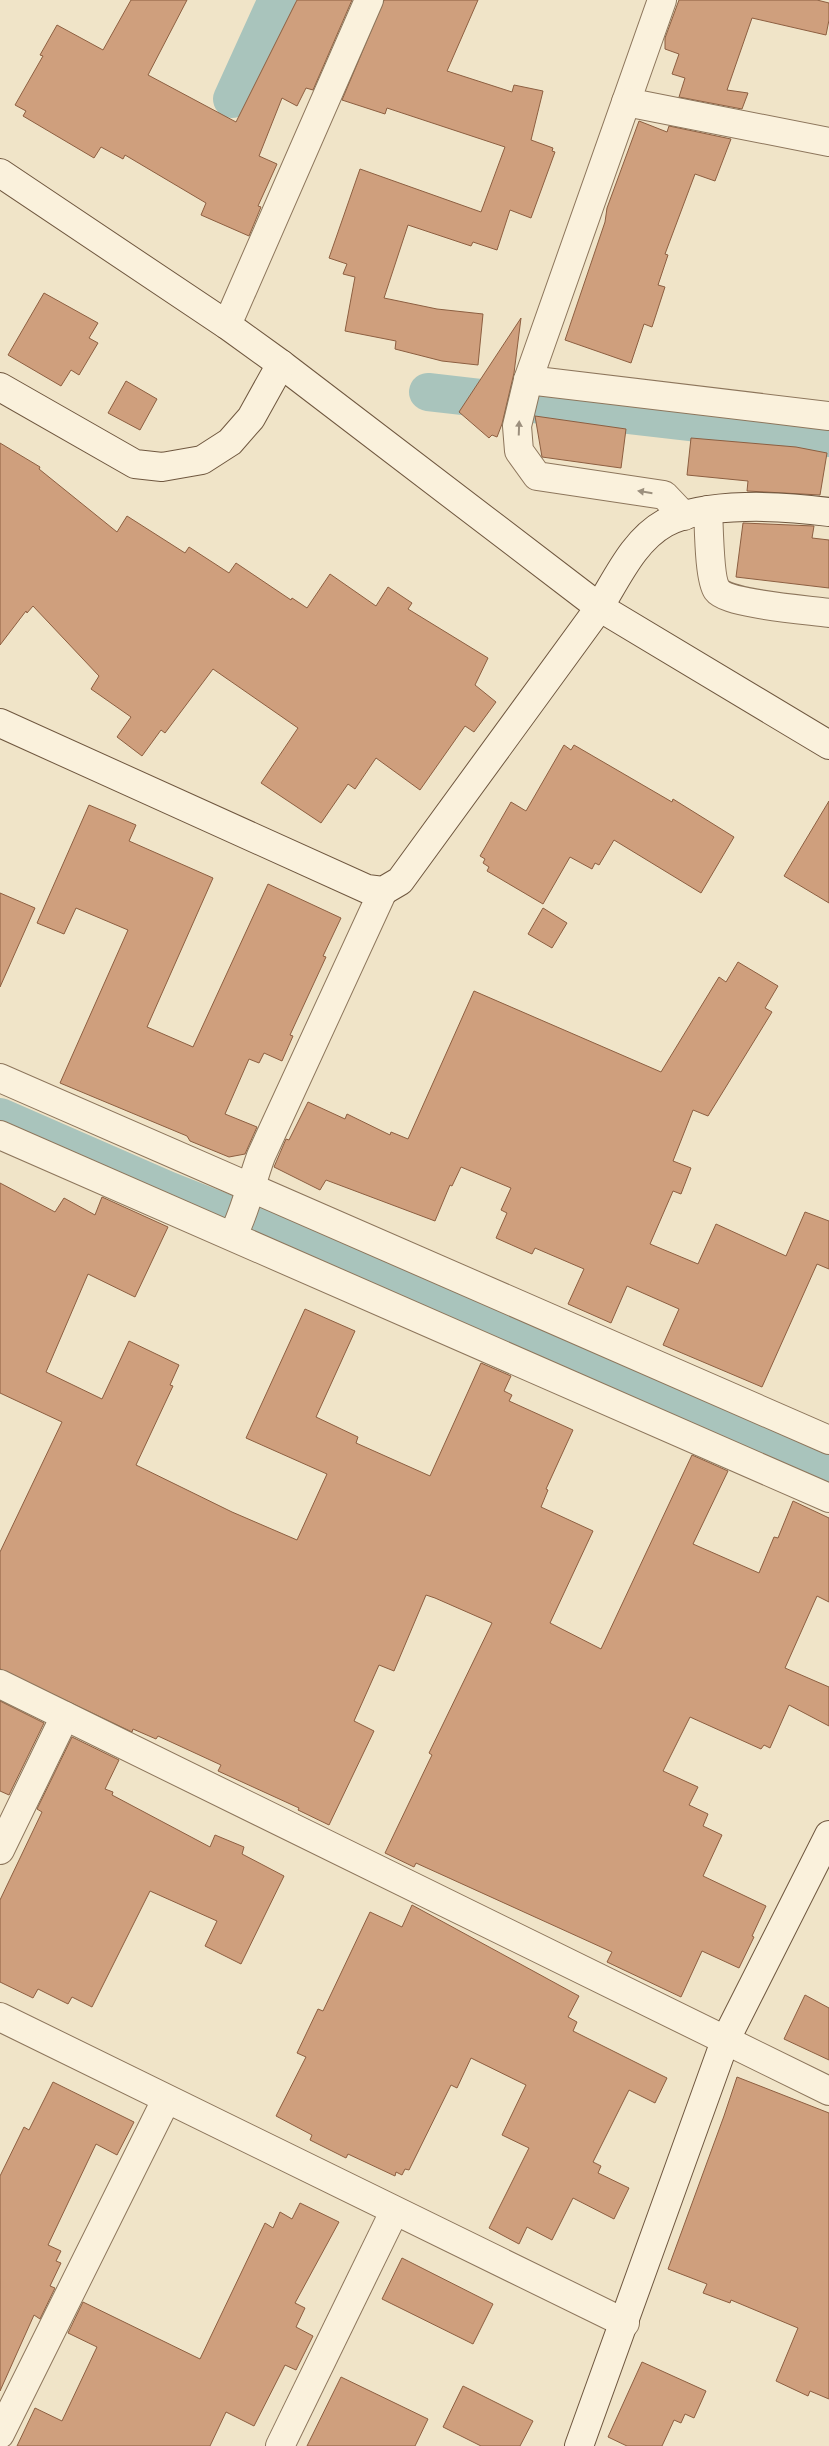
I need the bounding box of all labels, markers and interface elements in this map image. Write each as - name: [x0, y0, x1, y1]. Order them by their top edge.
- one-way arrow: [515, 420, 523, 436]
- one-way arrow: [637, 488, 653, 496]

